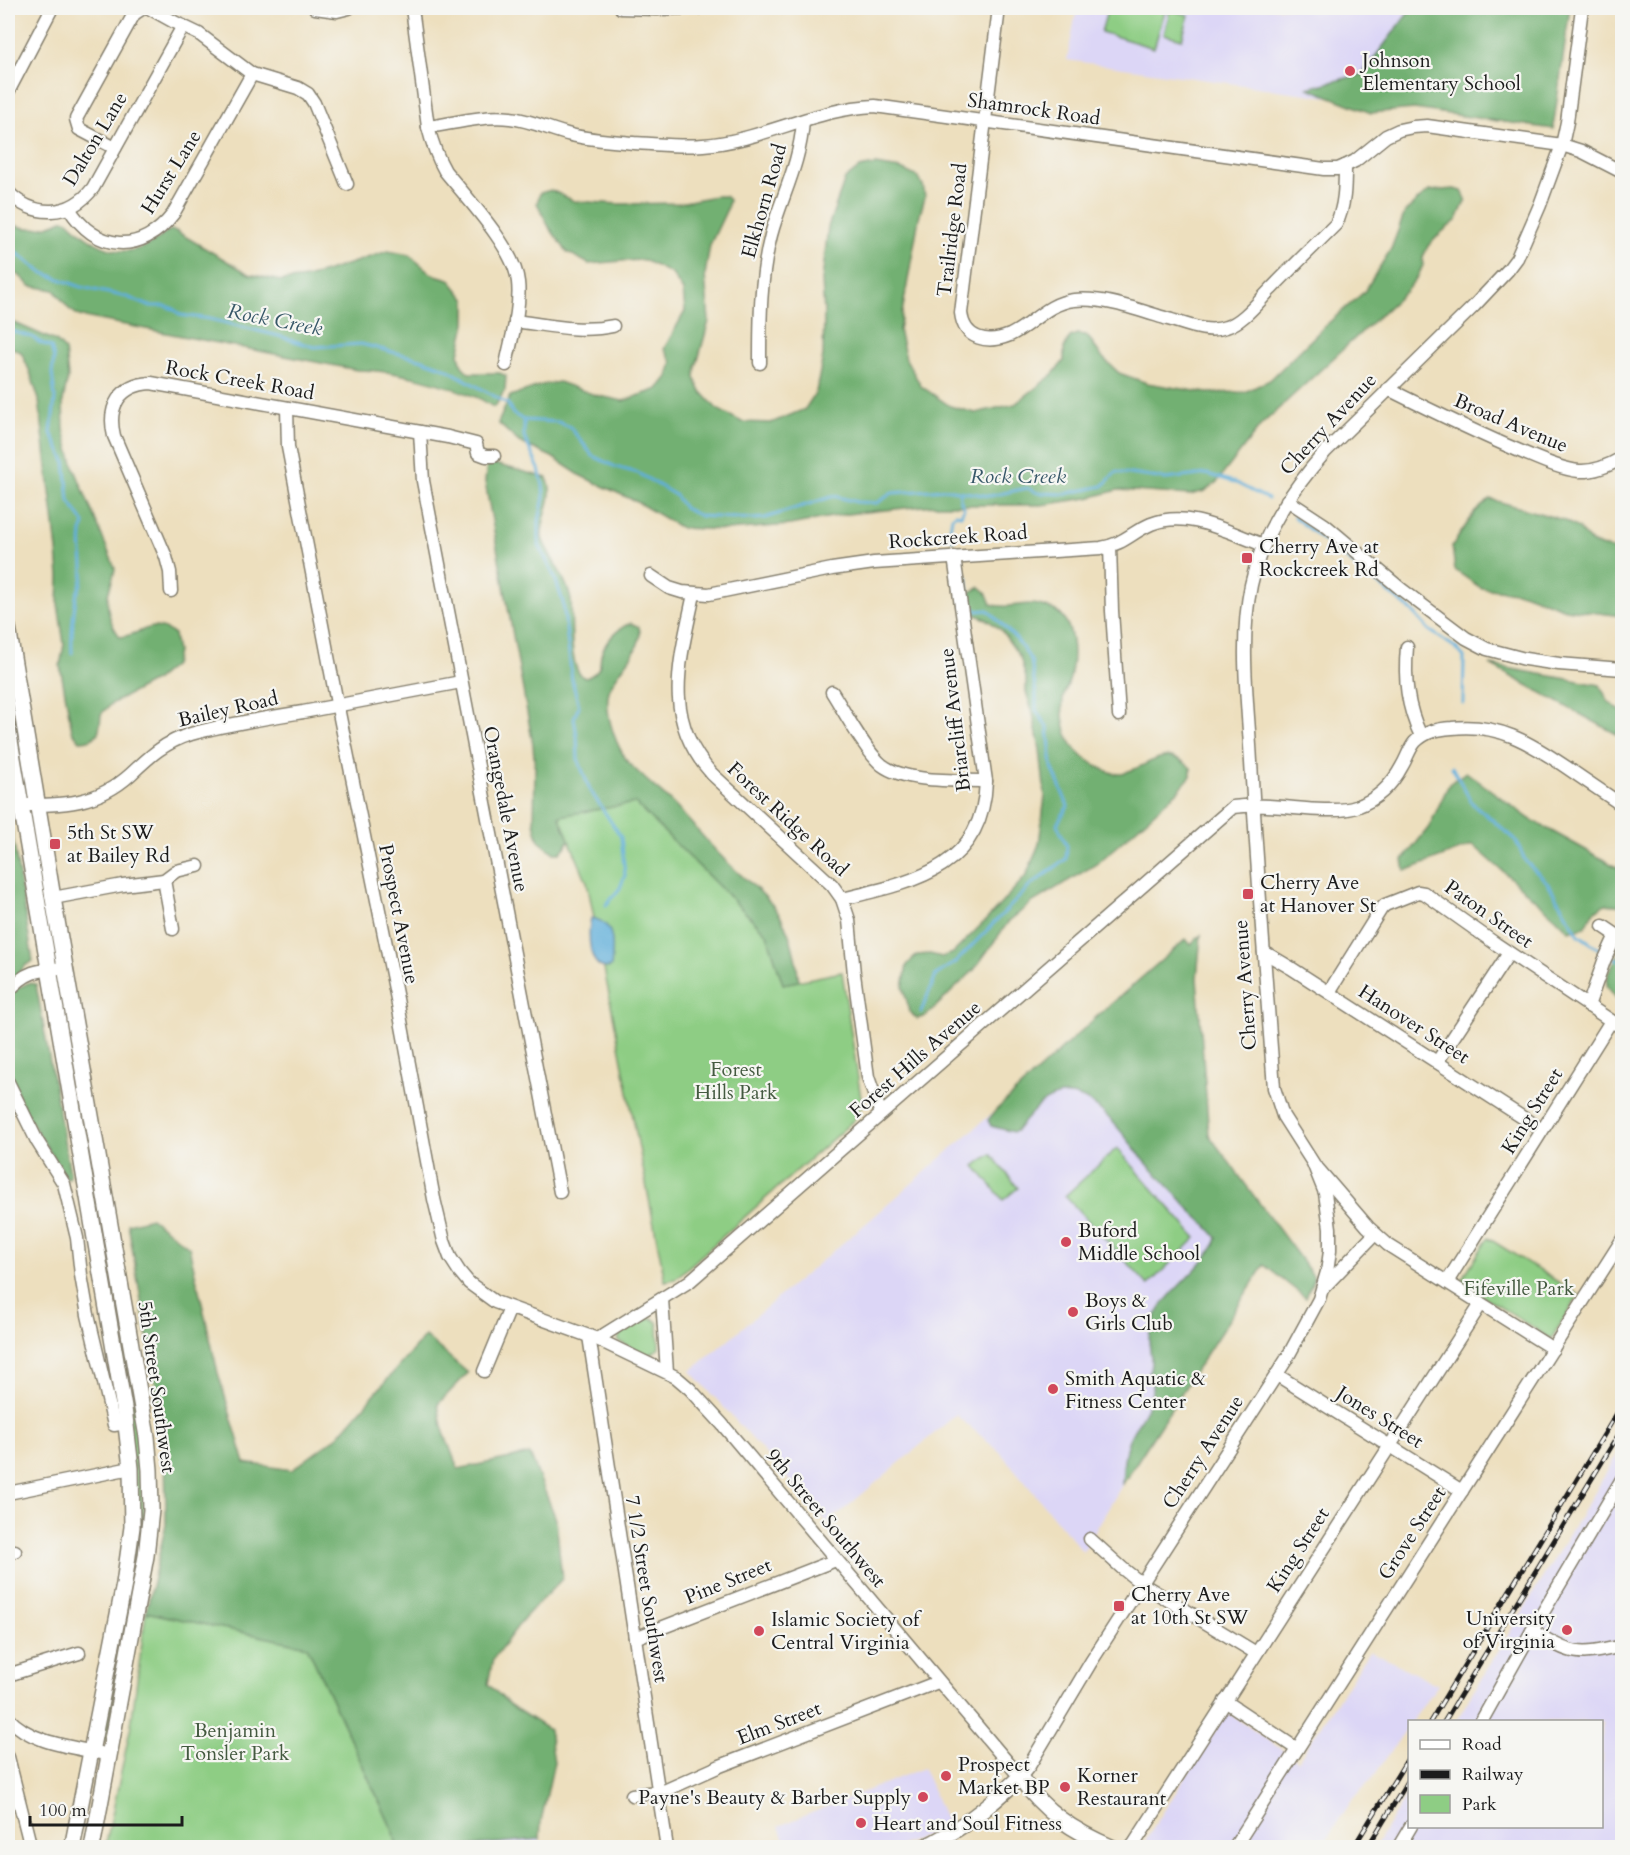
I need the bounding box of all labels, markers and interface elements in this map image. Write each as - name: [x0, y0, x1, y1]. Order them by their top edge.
- place label: Johnson Elementary School: [1359, 47, 1521, 97]
- marker: Johnson Elementary School: [1343, 64, 1357, 78]
- street label: Shamrock Road: [966, 86, 1102, 132]
- street label: Dalton Lane: [56, 87, 134, 191]
- street label: Hurst Lane: [134, 125, 208, 219]
- street label: Elkhorn Road: [735, 140, 793, 261]
- street label: Trailridge Road: [930, 161, 974, 298]
- water label: Rock Creek: [225, 297, 326, 344]
- street label: Rock Creek Road: [163, 354, 317, 406]
- street label: Cherry Avenue: [1274, 367, 1382, 481]
- street label: Broad Avenue: [1450, 387, 1572, 459]
- water label: Rock Creek: [970, 462, 1067, 491]
- street label: Rockcreek Road: [888, 519, 1029, 555]
- place label: Cherry Ave at Rockcreek Rd: [1259, 533, 1379, 583]
- marker: Cherry Ave at Rockcreek Rd: [1240, 551, 1254, 565]
- street label: Briarcliff Avenue: [933, 647, 977, 793]
- street label: Bailey Road: [175, 684, 281, 734]
- street label: Orangedale Avenue: [477, 724, 535, 894]
- street label: Forest Ridge Road: [721, 756, 855, 883]
- place label: 5th St SW at Bailey Rd: [67, 819, 170, 869]
- marker: 5th St SW at Bailey Rd: [48, 837, 62, 851]
- street label: Prospect Avenue: [372, 842, 426, 986]
- place label: Cherry Ave at Hanover St: [1260, 869, 1377, 919]
- street label: Paton Street: [1439, 874, 1539, 955]
- marker: Cherry Ave at Hanover St: [1241, 887, 1255, 901]
- street label: Cherry Avenue: [1227, 919, 1263, 1051]
- street label: Hanover Street: [1353, 978, 1475, 1070]
- street label: Forest Hills Avenue: [843, 994, 987, 1124]
- park label: Forest Hills Park: [694, 1056, 778, 1106]
- street label: King Street: [1495, 1062, 1569, 1159]
- place label: Buford Middle School: [1078, 1217, 1200, 1267]
- marker: Buford Middle School: [1059, 1235, 1073, 1249]
- park label: Fifeville Park: [1463, 1275, 1575, 1302]
- place label: Boys & Girls Club: [1085, 1287, 1173, 1337]
- street label: 5th Street Southwest: [132, 1299, 183, 1476]
- marker: Boys & Girls Club: [1066, 1305, 1080, 1319]
- place label: Smith Aquatic & Fitness Center: [1065, 1365, 1206, 1415]
- street label: Jones Street: [1329, 1378, 1429, 1455]
- marker: Smith Aquatic & Fitness Center: [1046, 1382, 1060, 1396]
- street label: Cherry Avenue: [1156, 1390, 1250, 1514]
- street label: 9th Street Southwest: [760, 1443, 893, 1594]
- street label: Grove Street: [1372, 1480, 1453, 1585]
- street label: 7 1/2 Street Southwest: [619, 1494, 675, 1685]
- street label: King Street: [1260, 1502, 1336, 1598]
- street label: Pine Street: [681, 1551, 776, 1611]
- place label: Cherry Ave at 10th St SW: [1131, 1581, 1249, 1631]
- marker: Cherry Ave at 10th St SW: [1112, 1599, 1126, 1613]
- place label: University of Virginia: [1463, 1605, 1555, 1655]
- place label: Islamic Society of Central Virginia: [771, 1606, 922, 1656]
- marker: University of Virginia: [1560, 1623, 1574, 1637]
- marker: Islamic Society of Central Virginia: [752, 1624, 766, 1638]
- street label: Elm Street: [733, 1694, 825, 1751]
- park label: Benjamin Tonsler Park: [181, 1717, 290, 1767]
- legend: [1408, 1720, 1603, 1828]
- text: Road: [1462, 1732, 1502, 1757]
- place label: Prospect Market BP: [958, 1751, 1050, 1801]
- place label: Korner Restaurant: [1077, 1762, 1167, 1812]
- text: Railway: [1462, 1762, 1524, 1787]
- marker: Prospect Market BP: [939, 1769, 953, 1783]
- marker: Korner Restaurant: [1058, 1780, 1072, 1794]
- place label: Payne's Beauty & Barber Supply: [638, 1784, 911, 1811]
- scale bar: [30, 1789, 182, 1827]
- marker: Payne's Beauty & Barber Supply: [916, 1790, 930, 1804]
- text: Park: [1462, 1792, 1497, 1817]
- text: 100 m: [39, 1798, 87, 1823]
- place label: Heart and Soul Fitness: [873, 1810, 1062, 1837]
- marker: Heart and Soul Fitness: [854, 1816, 868, 1830]

